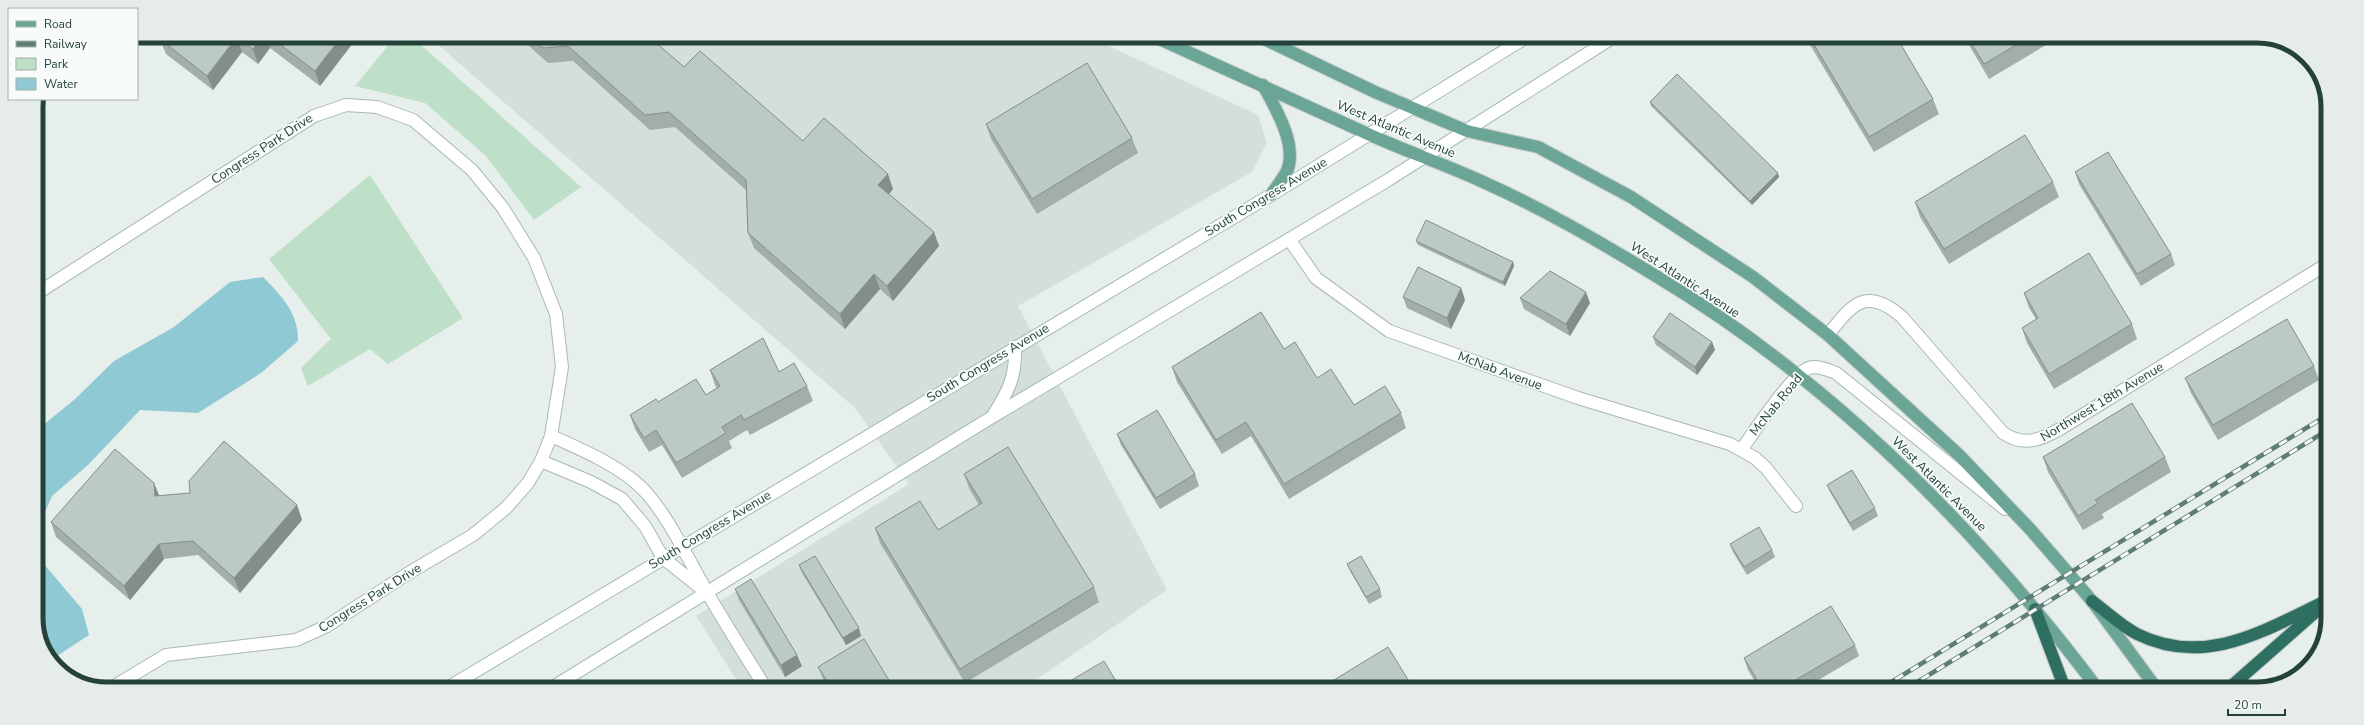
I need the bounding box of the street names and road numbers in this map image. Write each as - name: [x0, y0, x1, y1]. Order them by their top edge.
- street label: West Atlantic Avenue: [1334, 96, 1458, 162]
- street label: Congress Park Drive: [208, 109, 316, 189]
- street label: South Congress Avenue: [1201, 153, 1331, 241]
- street label: West Atlantic Avenue: [1627, 238, 1744, 322]
- street label: South Congress Avenue: [923, 319, 1053, 407]
- street label: McNab Avenue: [1455, 347, 1545, 395]
- street label: Northwest 18th Avenue: [2037, 358, 2167, 446]
- street label: McNab Road: [1745, 370, 1807, 440]
- street label: West Atlantic Avenue: [1887, 432, 1991, 536]
- street label: South Congress Avenue: [645, 486, 775, 574]
- street label: Congress Park Drive: [315, 559, 425, 637]

